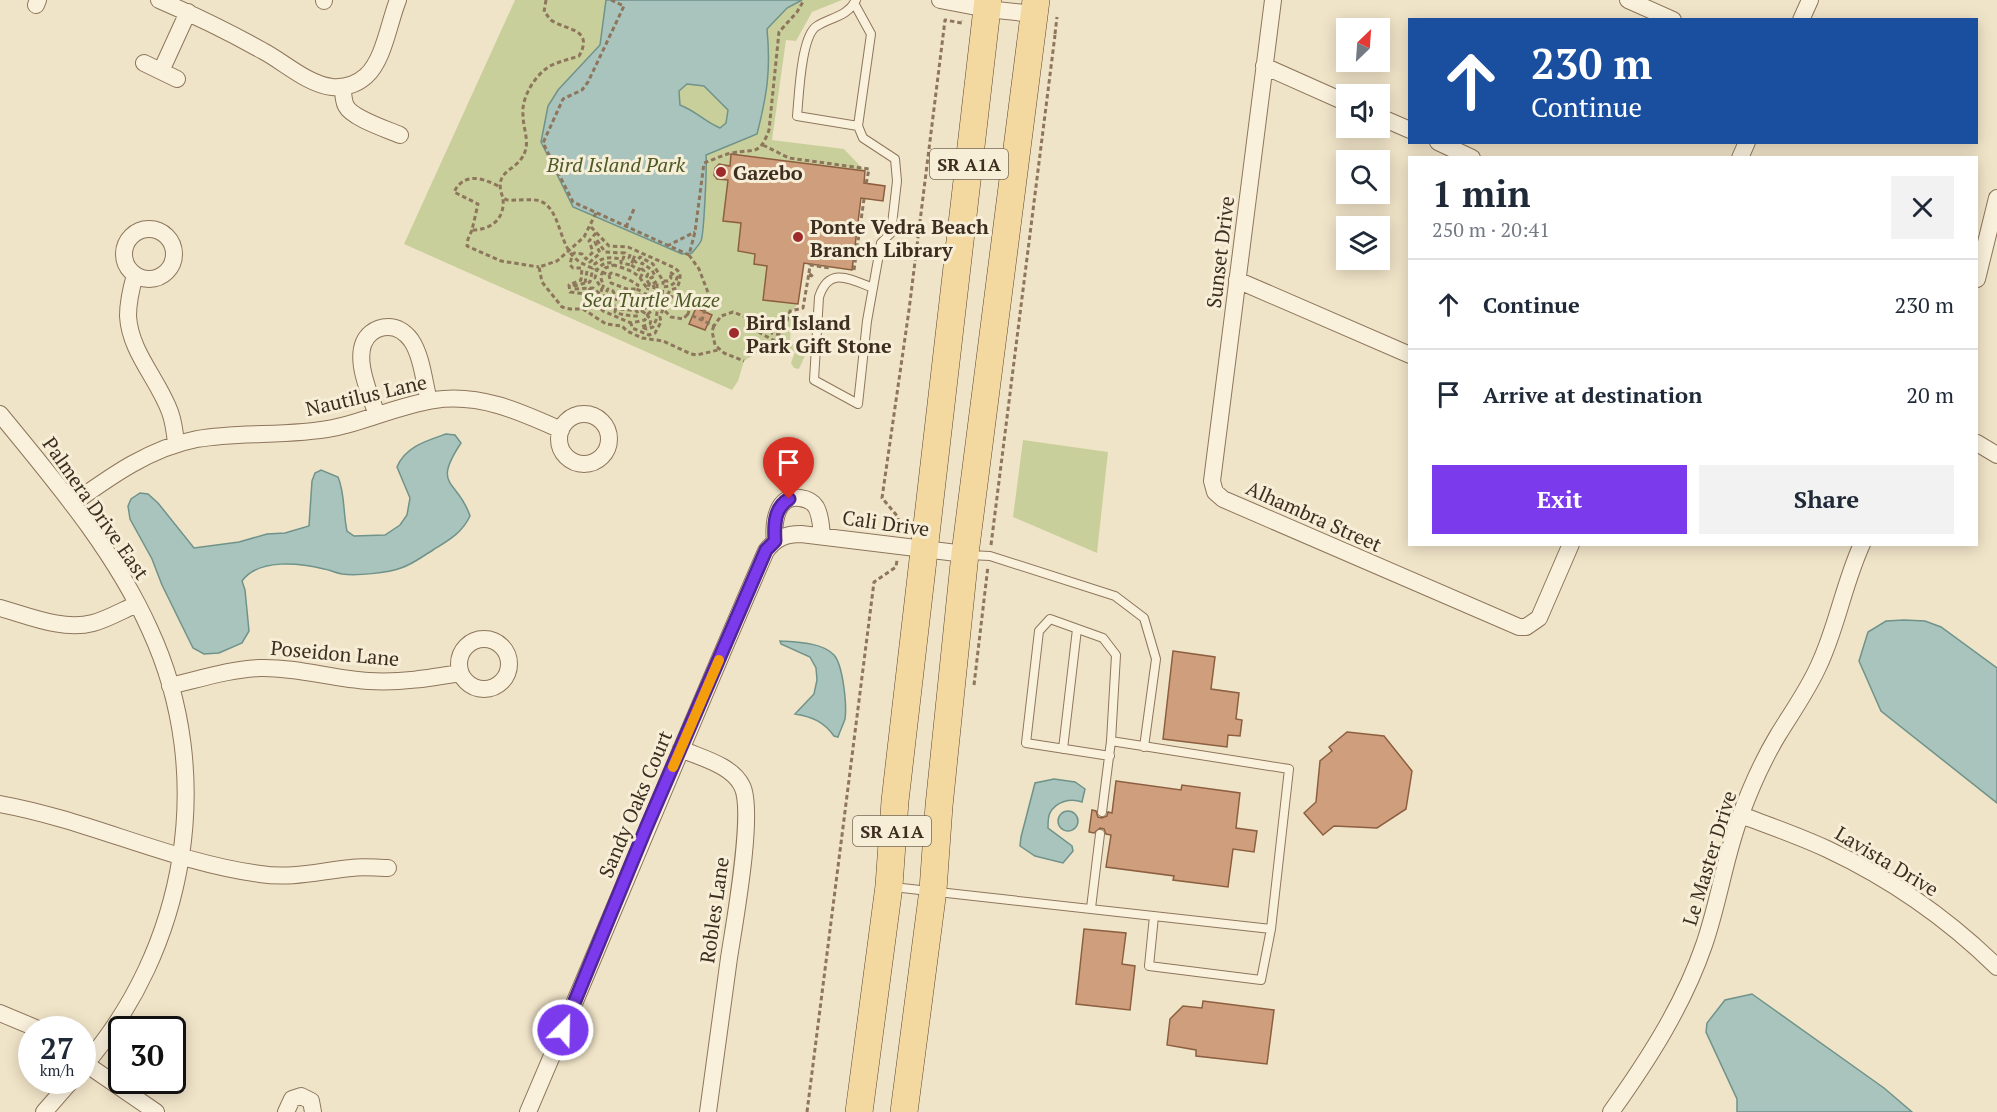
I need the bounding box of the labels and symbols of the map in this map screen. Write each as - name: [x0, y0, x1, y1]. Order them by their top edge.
- north arrow: [1336, 18, 1390, 72]
- road number: SR A1A: [930, 149, 1008, 179]
- park label: Bird Island Park: [546, 151, 686, 178]
- place label: Gazebo: [733, 159, 803, 186]
- marker: Gazebo: [714, 165, 728, 179]
- street label: Sunset Drive: [1200, 194, 1240, 310]
- place label: Ponte Vedra Beach Branch Library: [810, 213, 989, 263]
- marker: Ponte Vedra Beach Branch Library: [791, 230, 805, 244]
- park label: Sea Turtle Maze: [582, 286, 720, 313]
- place label: Bird Island Park Gift Stone: [746, 309, 892, 359]
- marker: Bird Island Park Gift Stone: [727, 326, 741, 340]
- street label: Nautilus Lane: [303, 368, 429, 422]
- street label: Palmera Drive East: [37, 431, 156, 585]
- pin: [763, 437, 814, 499]
- street label: Alhambra Street: [1242, 474, 1387, 558]
- street label: Cali Drive: [841, 504, 931, 542]
- street label: Poseidon Lane: [270, 634, 400, 672]
- street label: Sandy Oaks Court: [592, 726, 678, 882]
- street label: Le Master Drive: [1676, 787, 1742, 929]
- road number: SR A1A: [853, 816, 931, 846]
- street label: Lavista Drive: [1830, 820, 1944, 902]
- street label: Robles Lane: [693, 855, 735, 965]
- position arrow: [531, 998, 595, 1062]
- speed limit sign: 30: [108, 1016, 186, 1094]

